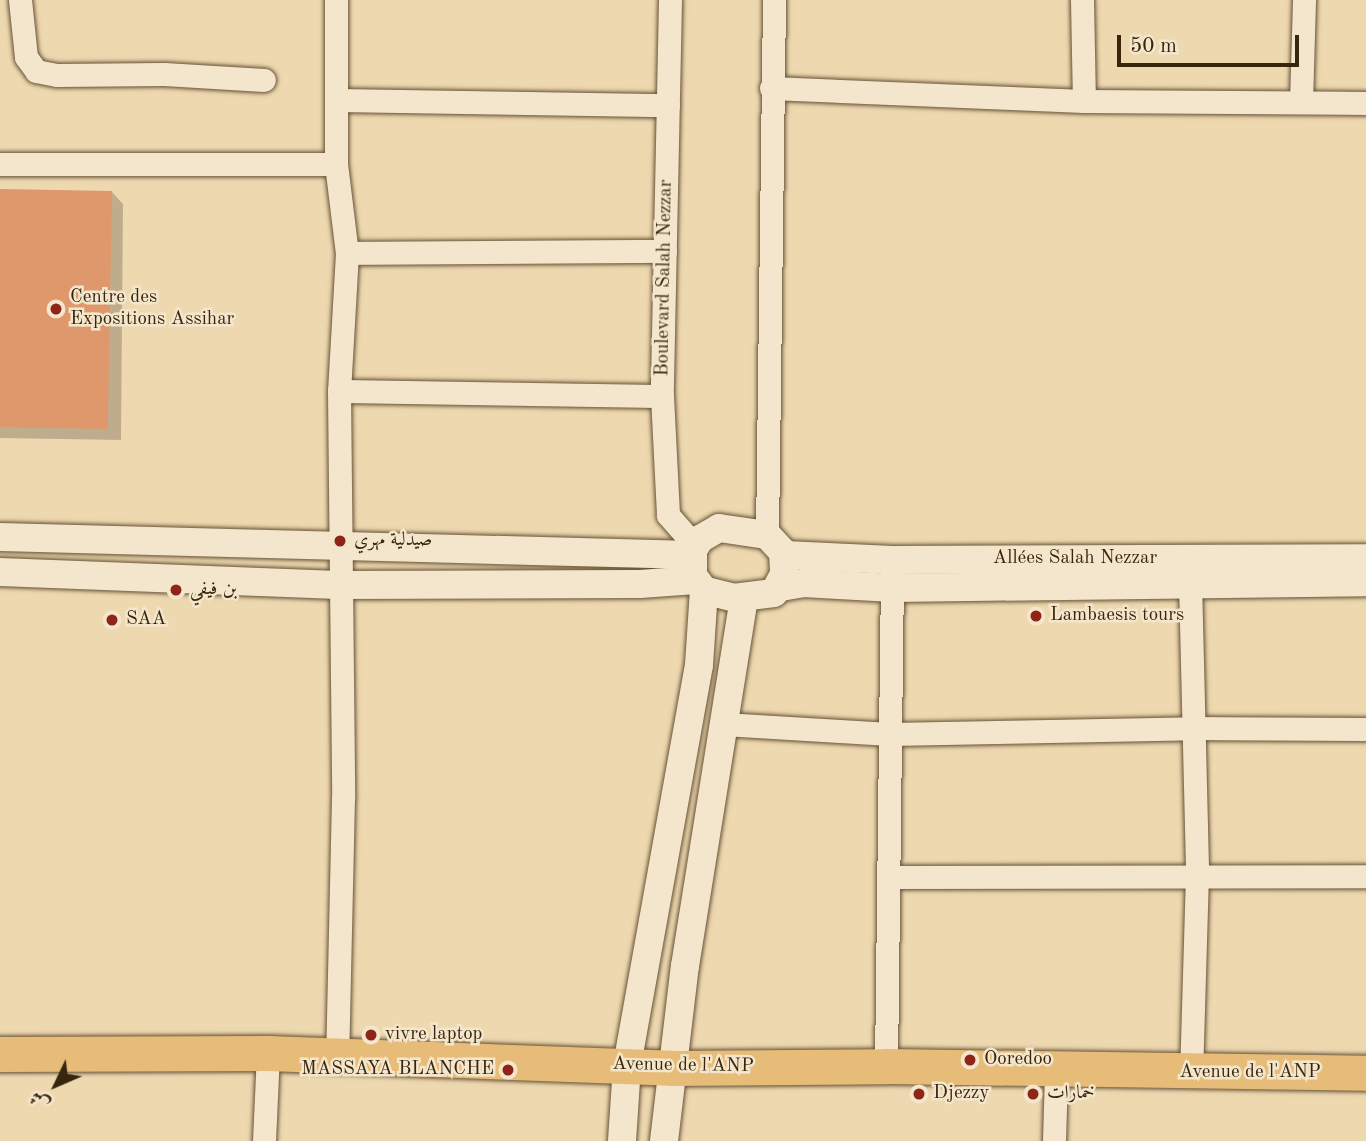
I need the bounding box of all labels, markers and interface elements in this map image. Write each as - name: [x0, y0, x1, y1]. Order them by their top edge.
- scale bar: [1121, 21, 1303, 65]
- text: 50 m: [1130, 36, 1177, 57]
- street label: Boulevard Salah Nezzar: [652, 179, 678, 377]
- place label: Centre des Expositions Assihar: [70, 287, 234, 331]
- marker: Centre des Expositions Assihar: [48, 301, 64, 317]
- place label: صيدلية مهري: [354, 530, 432, 552]
- marker: صيدلية مهري: [332, 533, 348, 549]
- street label: Allées Salah Nezzar: [993, 548, 1157, 570]
- place label: بن فيفي: [190, 579, 237, 601]
- marker: بن فيفي: [168, 582, 184, 598]
- place label: Lambaesis tours: [1050, 605, 1184, 627]
- marker: Lambaesis tours: [1028, 608, 1044, 624]
- place label: SAA: [126, 609, 166, 631]
- marker: SAA: [104, 612, 120, 628]
- place label: vivre laptop: [385, 1024, 482, 1046]
- marker: vivre laptop: [363, 1027, 379, 1043]
- place label: Ooredoo: [984, 1049, 1052, 1071]
- north arrow: [21, 1050, 91, 1120]
- marker: Ooredoo: [962, 1052, 978, 1068]
- street label: Avenue de l'ANP: [612, 1053, 754, 1079]
- place label: MASSAYA BLANCHE: [301, 1059, 494, 1081]
- marker: MASSAYA BLANCHE: [500, 1062, 516, 1078]
- street label: Avenue de l'ANP: [1179, 1062, 1321, 1084]
- place label: Djezzy: [933, 1083, 989, 1105]
- place label: خمارات: [1047, 1083, 1095, 1105]
- marker: Djezzy: [911, 1086, 927, 1102]
- marker: خمارات: [1025, 1086, 1041, 1102]
- text: ش: [27, 1087, 54, 1113]

